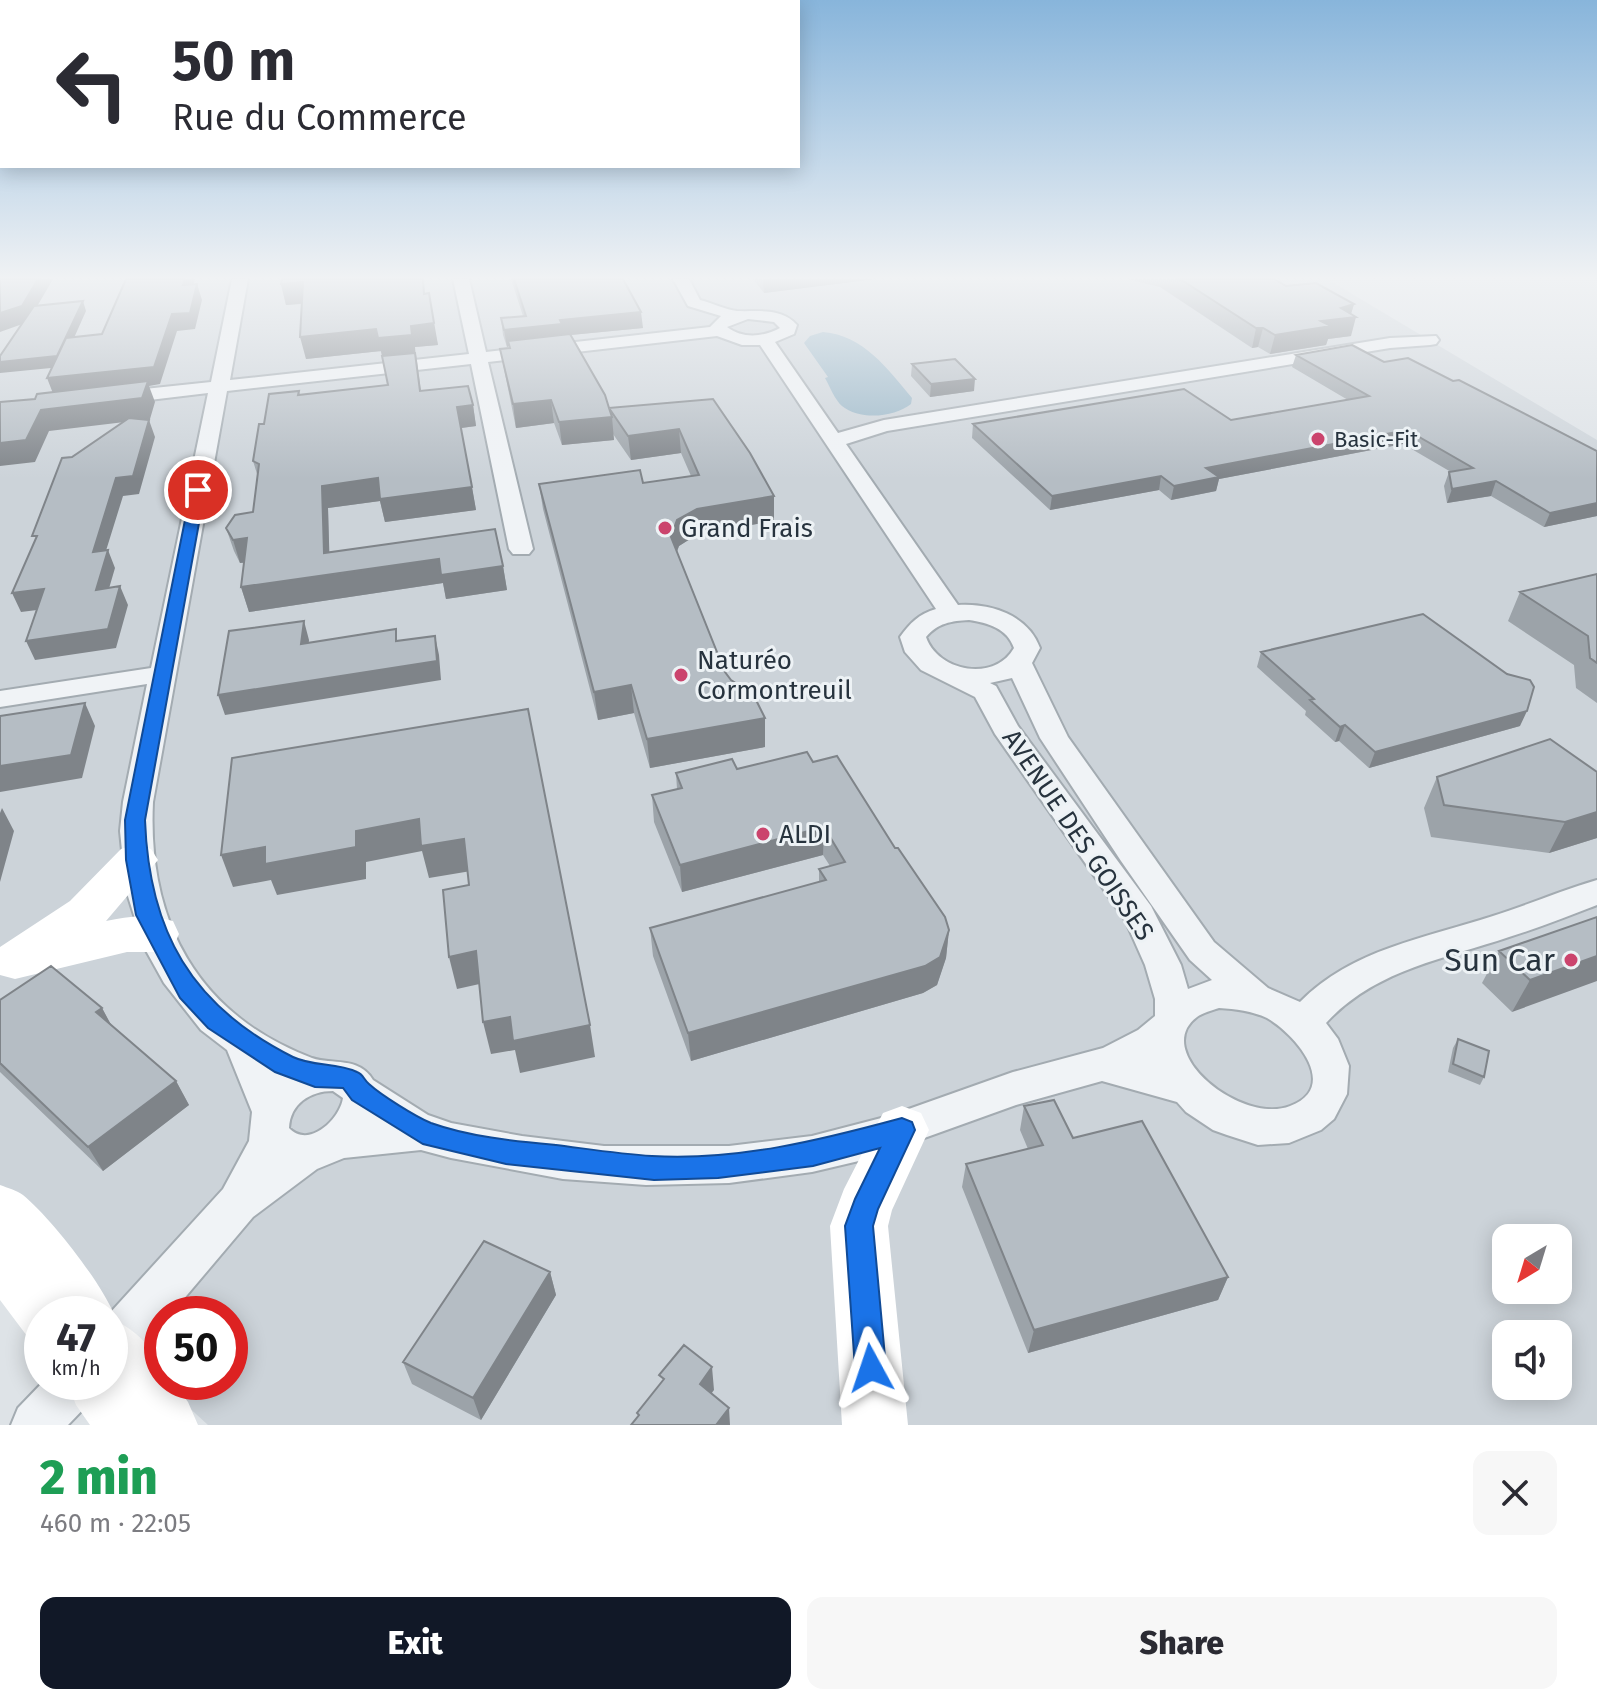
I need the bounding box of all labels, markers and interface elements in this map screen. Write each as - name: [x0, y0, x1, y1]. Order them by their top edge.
- text: 50 m: [172, 28, 295, 95]
- icon: left: [40, 32, 144, 136]
- text: Rue du Commerce: [172, 96, 467, 140]
- place label: Basic-Fit: [1334, 426, 1418, 453]
- marker: Basic-Fit: [1309, 430, 1327, 448]
- pin: [164, 456, 232, 524]
- icon: arrive: [176, 468, 220, 512]
- place label: Grand Frais: [681, 513, 813, 544]
- marker: Grand Frais: [656, 519, 674, 537]
- place label: Naturéo Cormontreuil: [697, 645, 852, 706]
- marker: Naturéo Cormontreuil: [672, 666, 690, 684]
- street label: AVENUE DES GOISSES: [996, 724, 1160, 946]
- place label: ALDI: [779, 819, 831, 850]
- marker: ALDI: [754, 825, 772, 843]
- place label: Sun Car: [1444, 941, 1556, 979]
- marker: Sun Car: [1562, 951, 1580, 969]
- north arrow: [1492, 1224, 1572, 1304]
- map controls: [1492, 1224, 1572, 1400]
- speed limit sign: 50: [144, 1296, 248, 1400]
- text: 47: [56, 1314, 96, 1362]
- button: sound: [1492, 1320, 1572, 1400]
- position arrow: [829, 1326, 913, 1410]
- text: km/h: [51, 1356, 101, 1380]
- text: 2 min: [40, 1449, 158, 1507]
- button: close: [1473, 1451, 1557, 1535]
- text: 460 m · 22:05: [40, 1508, 191, 1539]
- button: Exit: [40, 1597, 791, 1689]
- button: Share: [807, 1597, 1557, 1689]

